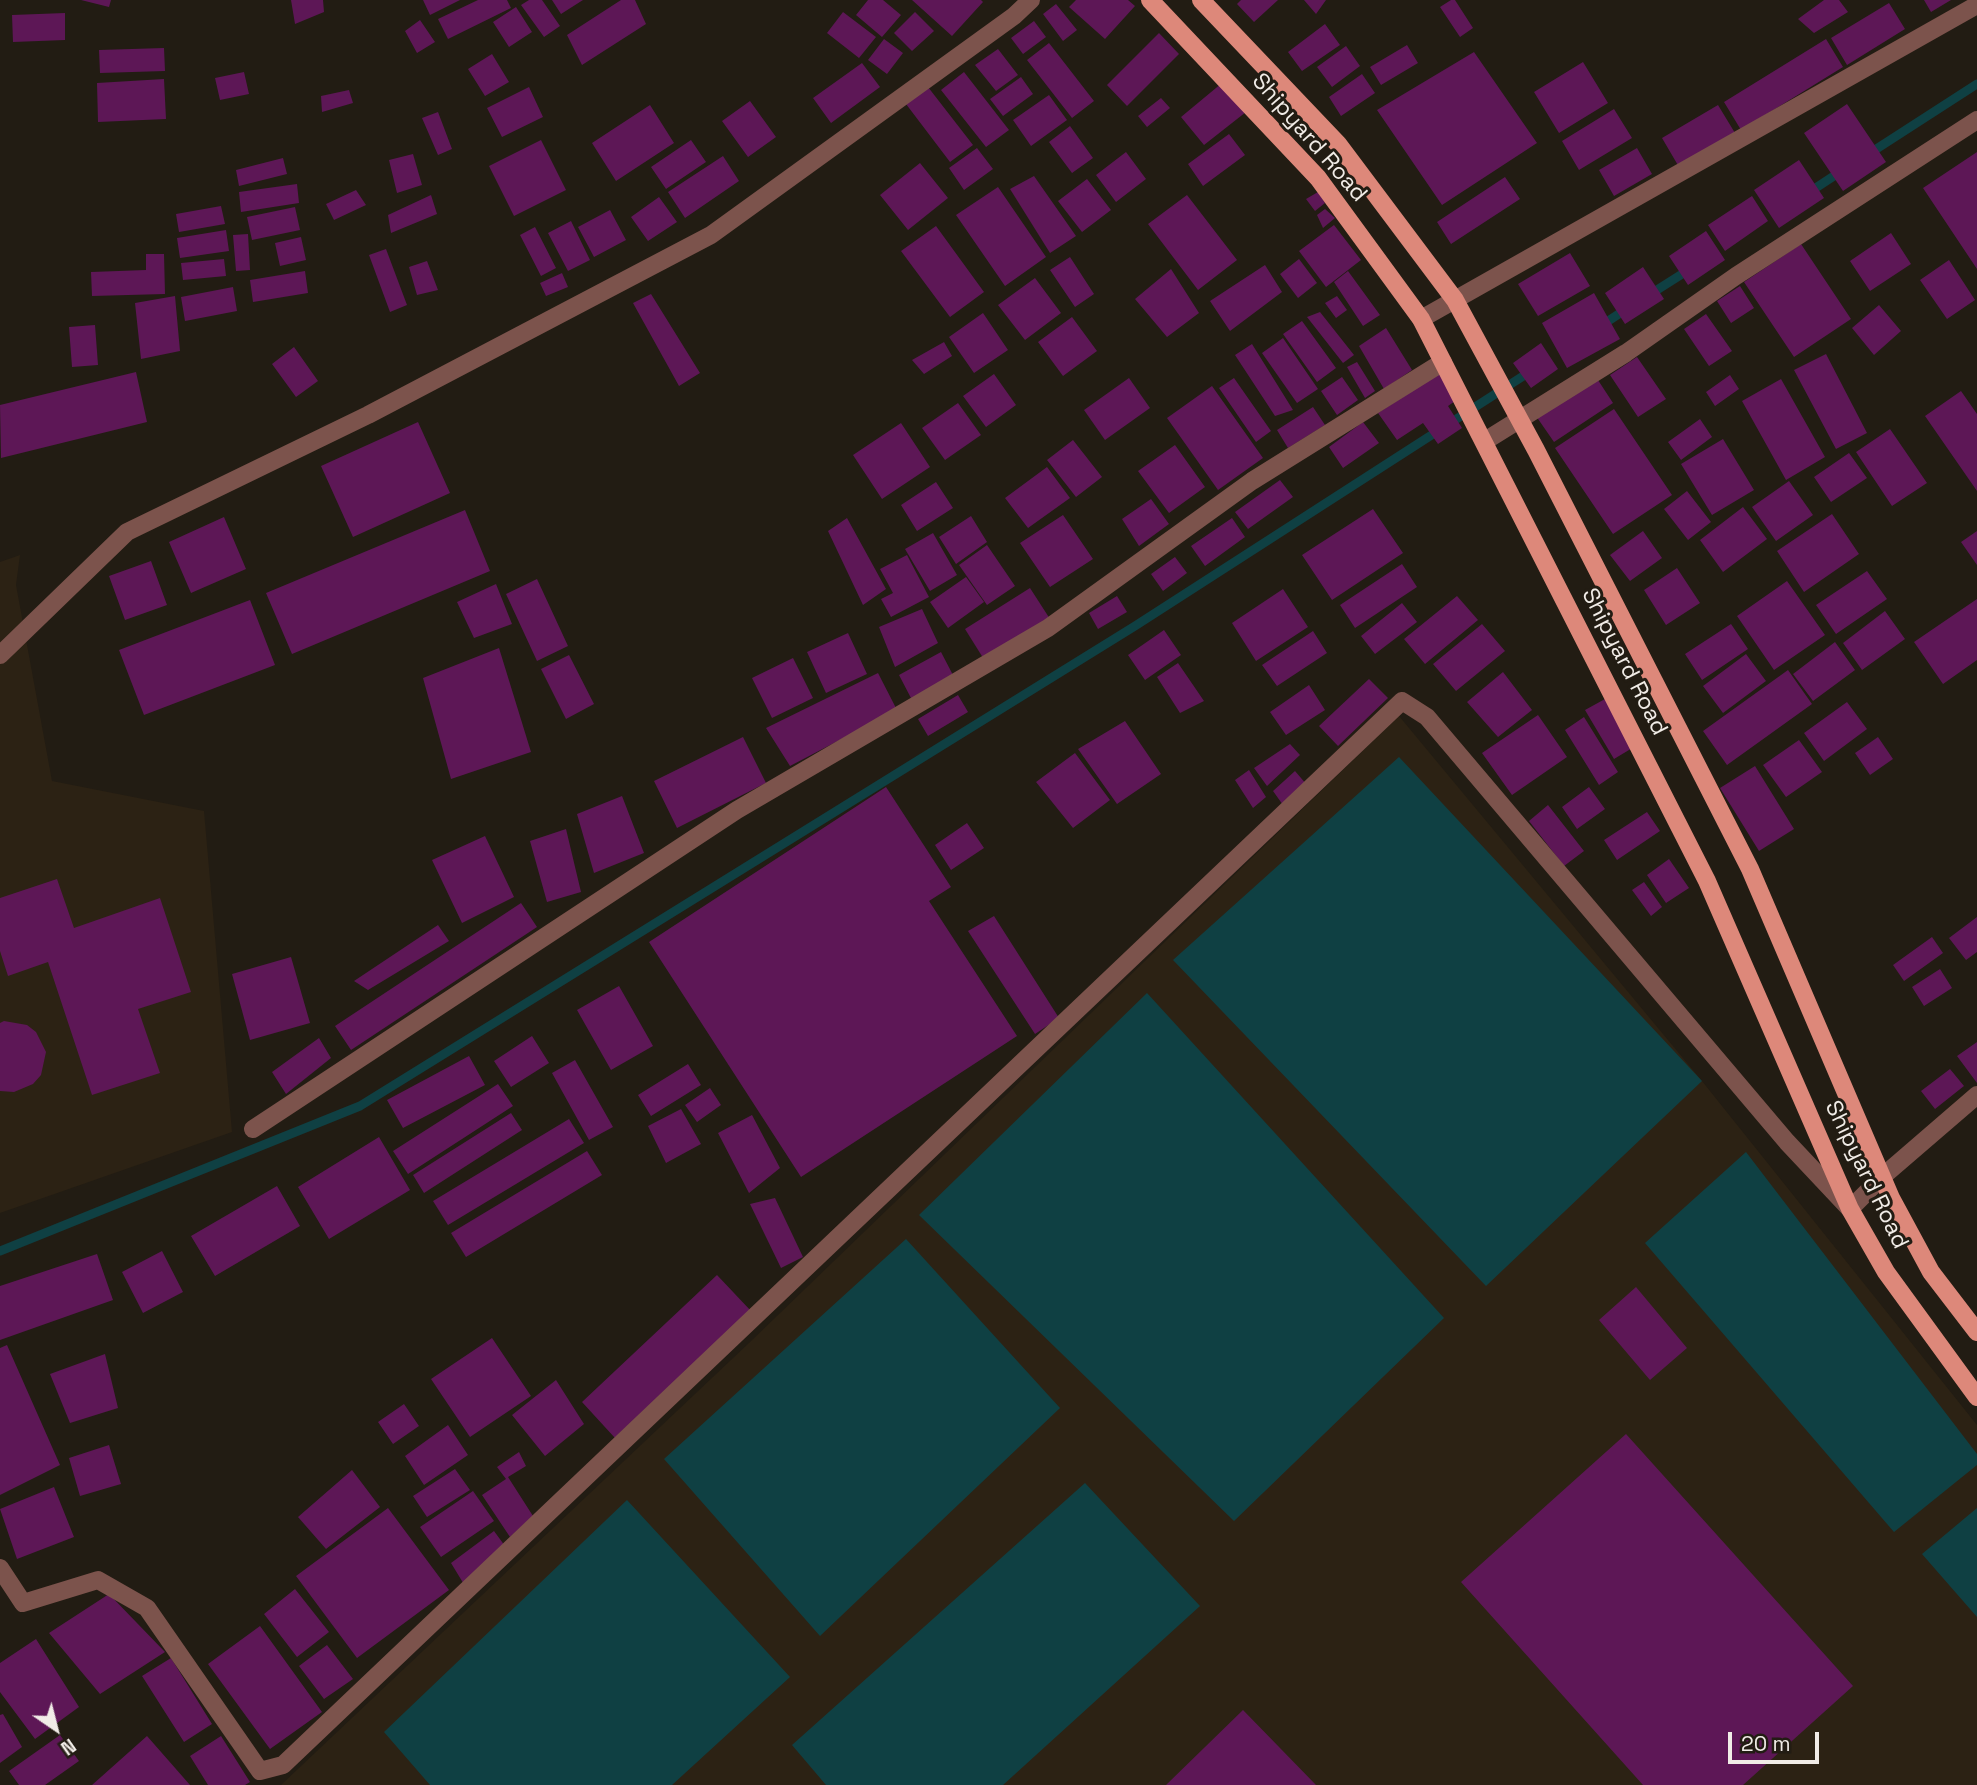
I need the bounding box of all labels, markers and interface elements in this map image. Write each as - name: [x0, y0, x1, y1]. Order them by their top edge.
- street label: Shipyard Road: [1246, 68, 1372, 208]
- street label: Shipyard Road: [1575, 584, 1673, 740]
- street label: Shipyard Road: [1818, 1096, 1914, 1254]
- north arrow: [21, 1694, 91, 1764]
- scale bar: [1732, 1718, 1823, 1762]
- text: 20 m: [1741, 1730, 1791, 1757]
- text: N: [56, 1733, 81, 1760]

